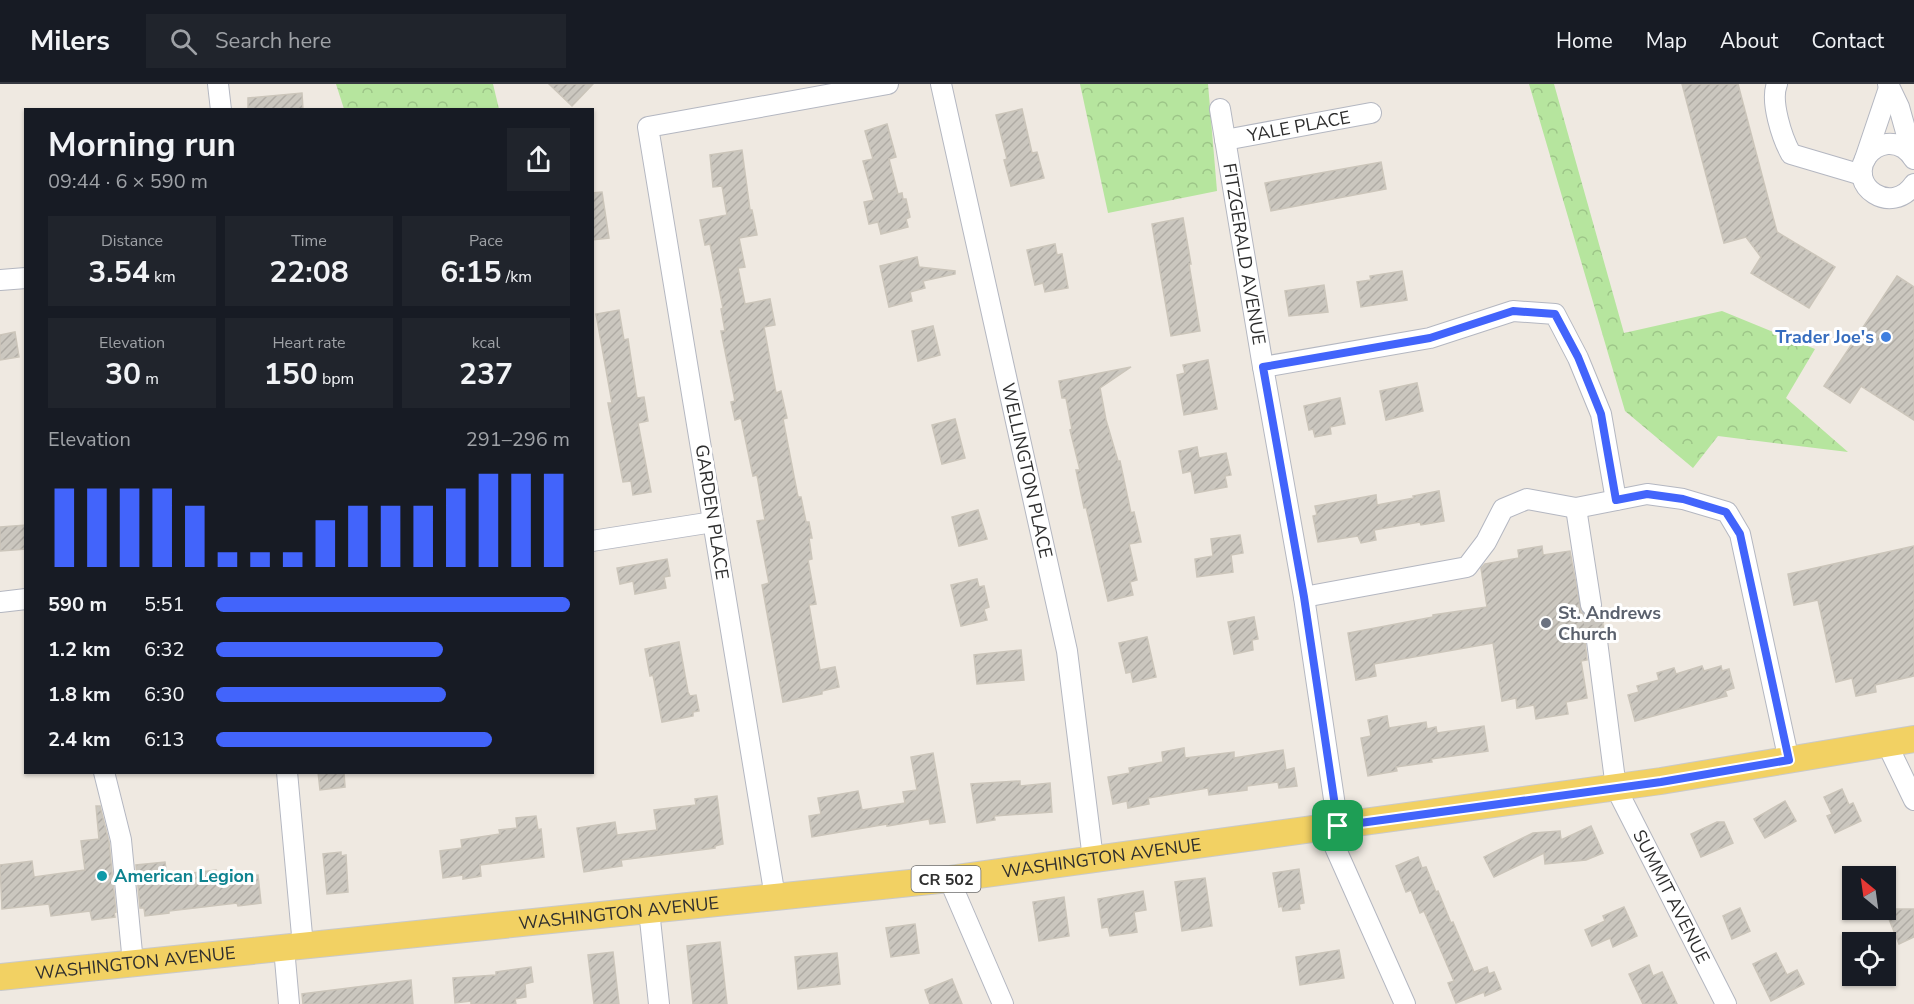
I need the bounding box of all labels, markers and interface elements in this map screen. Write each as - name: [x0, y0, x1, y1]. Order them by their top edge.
- search box: [146, 14, 566, 68]
- text: Milers: [30, 22, 110, 60]
- icon: search: [167, 25, 200, 58]
- text: Search here: [215, 26, 332, 56]
- text: Home: [1556, 27, 1613, 55]
- text: Map: [1646, 27, 1687, 55]
- text: About: [1720, 27, 1778, 55]
- text: Contact: [1811, 27, 1884, 55]
- street label: YALE PLACE: [1244, 105, 1352, 148]
- text: Morning run: [48, 123, 236, 168]
- button: share: [507, 128, 570, 191]
- street label: FITZGERALD AVENUE: [1217, 161, 1271, 347]
- text: 09:44 · 6 × 590 m: [48, 168, 208, 195]
- text: Distance: [101, 230, 163, 252]
- text: Time: [291, 230, 327, 252]
- text: Pace: [469, 230, 503, 252]
- text: 3.54: [88, 252, 150, 293]
- text: 22:08: [269, 252, 349, 293]
- text: 6:15: [440, 252, 502, 293]
- text: km: [150, 266, 176, 288]
- text: /km: [502, 266, 532, 288]
- place label: Trader Joe's: [1775, 325, 1874, 349]
- marker: Trader Joe's: [1879, 330, 1893, 344]
- text: Elevation: [99, 332, 165, 354]
- text: Heart rate: [272, 332, 346, 354]
- text: kcal: [472, 332, 500, 354]
- text: 30: [105, 354, 141, 395]
- text: 150: [264, 354, 318, 395]
- text: 237: [459, 354, 513, 395]
- text: m: [141, 368, 159, 390]
- text: bpm: [318, 368, 354, 390]
- street label: WELLINGTON PLACE: [996, 381, 1058, 560]
- text: Elevation: [48, 426, 131, 453]
- text: 291–296 m: [466, 426, 570, 453]
- street label: GARDEN PLACE: [689, 443, 735, 581]
- text: 590 m: [48, 591, 107, 618]
- text: 5:51: [144, 591, 185, 618]
- place label: St. Andrews Church: [1558, 601, 1661, 646]
- marker: St. Andrews Church: [1539, 616, 1553, 630]
- text: 1.2 km: [48, 636, 111, 663]
- text: 6:32: [144, 636, 185, 663]
- text: 1.8 km: [48, 681, 111, 708]
- text: 6:30: [144, 681, 185, 708]
- text: 2.4 km: [48, 726, 111, 753]
- text: 6:13: [144, 726, 185, 753]
- pin: [1312, 800, 1363, 851]
- icon: arrive: [1321, 809, 1354, 842]
- street label: SUMMIT AVENUE: [1627, 826, 1715, 967]
- street label: WASHINGTON AVENUE: [1000, 832, 1203, 884]
- place label: American Legion: [114, 864, 254, 888]
- road number: CR 502: [912, 866, 980, 892]
- north arrow: [1842, 866, 1896, 920]
- map controls: [1842, 866, 1896, 986]
- marker: American Legion: [95, 869, 109, 883]
- street label: WASHINGTON AVENUE: [517, 891, 720, 935]
- button: locate: [1842, 932, 1896, 986]
- street label: WASHINGTON AVENUE: [34, 941, 237, 985]

